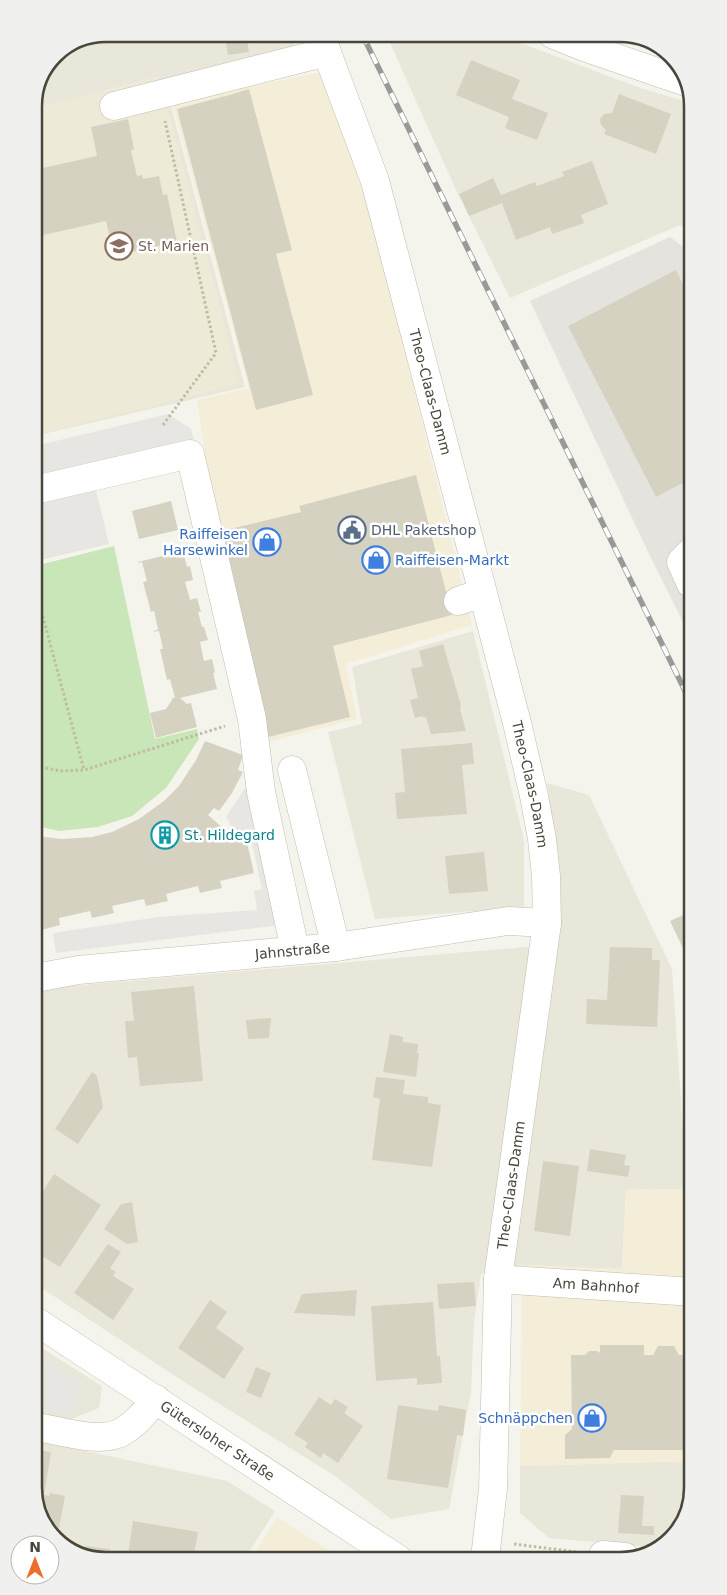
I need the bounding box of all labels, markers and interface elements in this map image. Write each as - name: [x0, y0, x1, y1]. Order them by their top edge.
- school or university icon: St. Marien: [104, 231, 134, 261]
- place label: St. Marien: [138, 238, 209, 254]
- street label: Theo-Claas-Damm: [406, 326, 454, 457]
- public building icon: DHL Paketshop: [337, 515, 367, 545]
- place label: DHL Paketshop: [371, 522, 476, 538]
- place label: Raiffeisen Harsewinkel: [163, 526, 248, 558]
- shop icon: Raiffeisen Harsewinkel: [252, 527, 282, 557]
- shop icon: Raiffeisen-Markt: [361, 545, 391, 575]
- place label: Raiffeisen-Markt: [395, 552, 509, 568]
- street label: Theo-Claas-Damm: [508, 718, 551, 849]
- building icon: St. Hildegard: [150, 820, 180, 850]
- place label: St. Hildegard: [184, 827, 275, 843]
- street label: Jahnstraße: [253, 940, 331, 962]
- street label: Theo-Claas-Damm: [494, 1120, 528, 1251]
- street label: Am Bahnhof: [552, 1275, 640, 1296]
- street label: Gütersloher Straße: [157, 1397, 278, 1484]
- shop icon: Schnäppchen: [577, 1403, 607, 1433]
- place label: Schnäppchen: [478, 1410, 573, 1426]
- north arrow: [10, 1535, 60, 1585]
- text: N: [29, 1539, 41, 1555]

